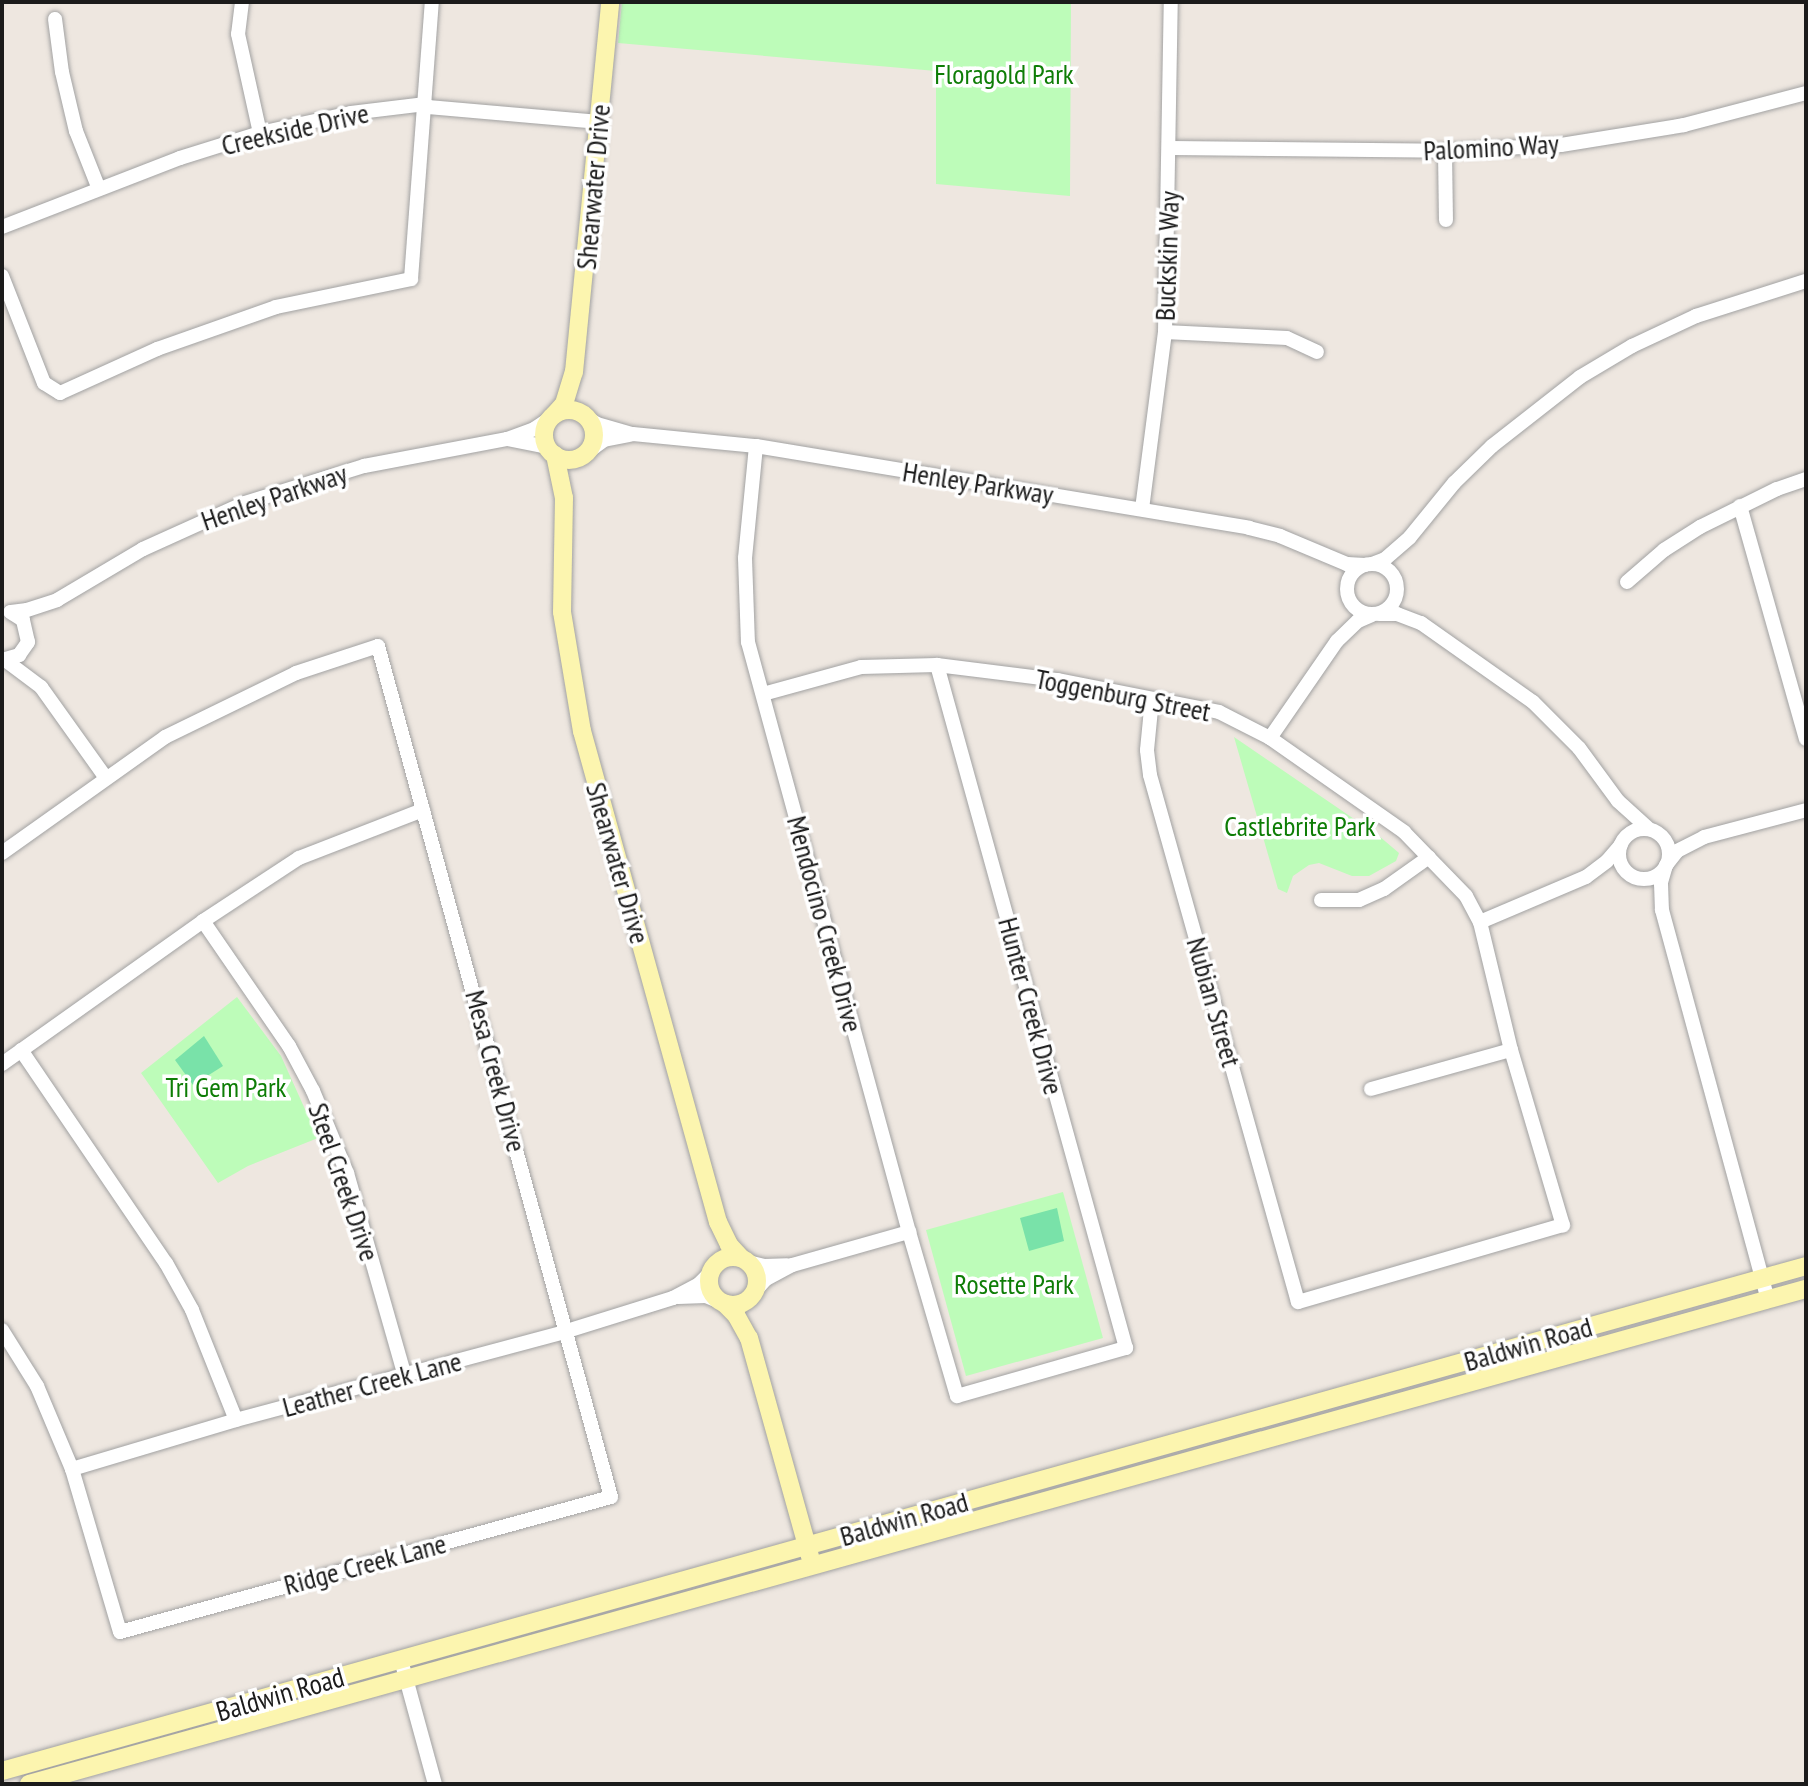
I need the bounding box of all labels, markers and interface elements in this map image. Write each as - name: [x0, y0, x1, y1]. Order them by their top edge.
- park label: Floragold Park: [934, 57, 1074, 91]
- street label: Creekside Drive: [218, 96, 372, 162]
- street label: Shearwater Drive: [569, 103, 617, 271]
- street label: Palomino Way: [1422, 127, 1560, 167]
- street label: Buckskin Way: [1148, 190, 1186, 322]
- street label: Henley Parkway: [900, 454, 1056, 512]
- street label: Henley Parkway: [196, 456, 352, 538]
- street label: Toggenburg Street: [1033, 662, 1213, 728]
- street label: Shearwater Drive: [579, 779, 657, 947]
- park label: Castlebrite Park: [1224, 809, 1376, 843]
- street label: Mendocino Creek Drive: [780, 812, 870, 1036]
- street label: Hunter Creek Drive: [991, 913, 1071, 1099]
- street label: Nubian Street: [1180, 934, 1248, 1070]
- street label: Mesa Creek Drive: [458, 986, 534, 1156]
- park label: Tri Gem Park: [166, 1070, 286, 1104]
- street label: Steel Creek Drive: [301, 1098, 387, 1266]
- park label: Rosette Park: [954, 1267, 1074, 1301]
- street label: Baldwin Road: [1460, 1310, 1596, 1378]
- street label: Leather Creek Lane: [279, 1344, 465, 1424]
- street label: Baldwin Road: [836, 1485, 972, 1553]
- street label: Ridge Creek Lane: [280, 1526, 450, 1602]
- street label: Baldwin Road: [212, 1660, 348, 1728]

